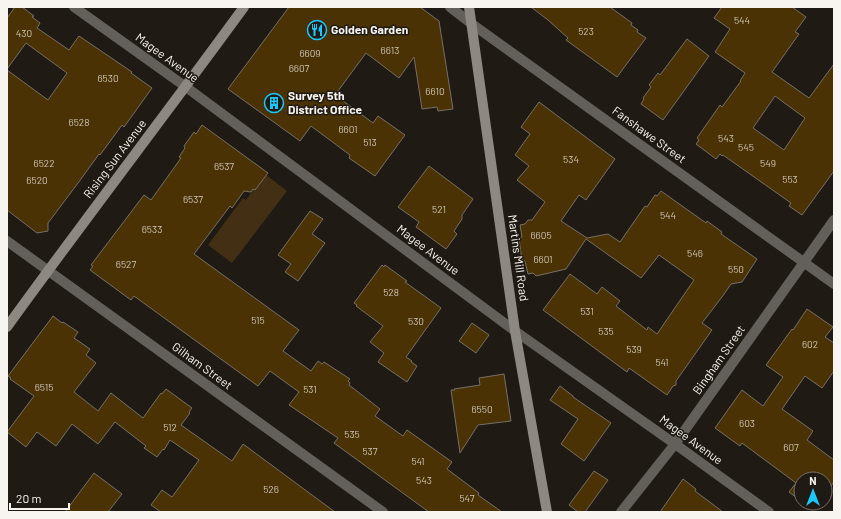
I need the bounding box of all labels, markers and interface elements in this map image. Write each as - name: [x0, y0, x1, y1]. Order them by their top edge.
- house number: 544: [734, 14, 750, 26]
- restaurant icon: Golden Garden: [306, 19, 328, 41]
- place label: Golden Garden: [331, 22, 408, 36]
- house number: 523: [578, 25, 594, 37]
- house number: 430: [16, 27, 32, 39]
- street label: Magee Avenue: [133, 30, 202, 85]
- house number: 6613: [381, 44, 399, 56]
- house number: 6609: [299, 47, 321, 59]
- house number: 6607: [289, 62, 310, 74]
- house number: 6530: [97, 72, 119, 84]
- house number: 6610: [425, 85, 445, 97]
- place label: Survey 5th District Office: [288, 88, 363, 116]
- building icon: Survey 5th District Office: [263, 92, 285, 114]
- street label: Fanshawe Street: [610, 103, 689, 166]
- house number: 6528: [69, 116, 89, 128]
- street label: Rising Sun Avenue: [80, 116, 148, 201]
- house number: 6601: [338, 123, 358, 135]
- house number: 543: [718, 132, 734, 144]
- house number: 513: [363, 136, 377, 148]
- house number: 545: [738, 141, 754, 153]
- house number: 534: [563, 153, 579, 165]
- house number: 6522: [33, 157, 55, 169]
- house number: 549: [760, 157, 776, 169]
- house number: 6537: [214, 160, 234, 172]
- house number: 553: [782, 173, 798, 185]
- house number: 6520: [26, 174, 48, 186]
- house number: 6537: [183, 193, 203, 205]
- house number: 521: [432, 203, 446, 215]
- house number: 544: [660, 209, 676, 221]
- street label: Martins Mill Road: [506, 214, 532, 302]
- street label: Magee Avenue: [395, 221, 463, 277]
- house number: 6533: [142, 223, 162, 235]
- house number: 6605: [530, 229, 552, 241]
- house number: 546: [687, 247, 703, 259]
- house number: 6601: [533, 253, 553, 265]
- house number: 6527: [116, 258, 136, 270]
- house number: 550: [728, 263, 744, 275]
- house number: 528: [383, 286, 399, 298]
- house number: 531: [580, 305, 594, 317]
- house number: 515: [251, 314, 265, 326]
- house number: 530: [408, 315, 424, 327]
- street label: Bingham Street: [689, 322, 747, 397]
- house number: 535: [598, 325, 614, 337]
- house number: 602: [802, 338, 818, 350]
- street label: Gilham Street: [170, 339, 235, 392]
- house number: 539: [626, 343, 642, 355]
- house number: 541: [655, 356, 669, 368]
- house number: 6515: [35, 381, 53, 393]
- house number: 531: [303, 383, 317, 395]
- house number: 6550: [471, 403, 493, 415]
- street label: Magee Avenue: [657, 412, 726, 467]
- house number: 603: [739, 417, 755, 429]
- house number: 512: [163, 421, 177, 433]
- house number: 535: [344, 428, 360, 440]
- house number: 607: [783, 441, 799, 453]
- house number: 537: [362, 445, 378, 457]
- house number: 541: [411, 455, 425, 467]
- north arrow: [793, 471, 833, 511]
- house number: 543: [416, 474, 432, 486]
- text: N: [809, 474, 817, 487]
- house number: 526: [263, 483, 279, 495]
- scale bar: [10, 485, 69, 511]
- text: 20 m: [16, 491, 42, 505]
- house number: 547: [459, 492, 475, 504]

